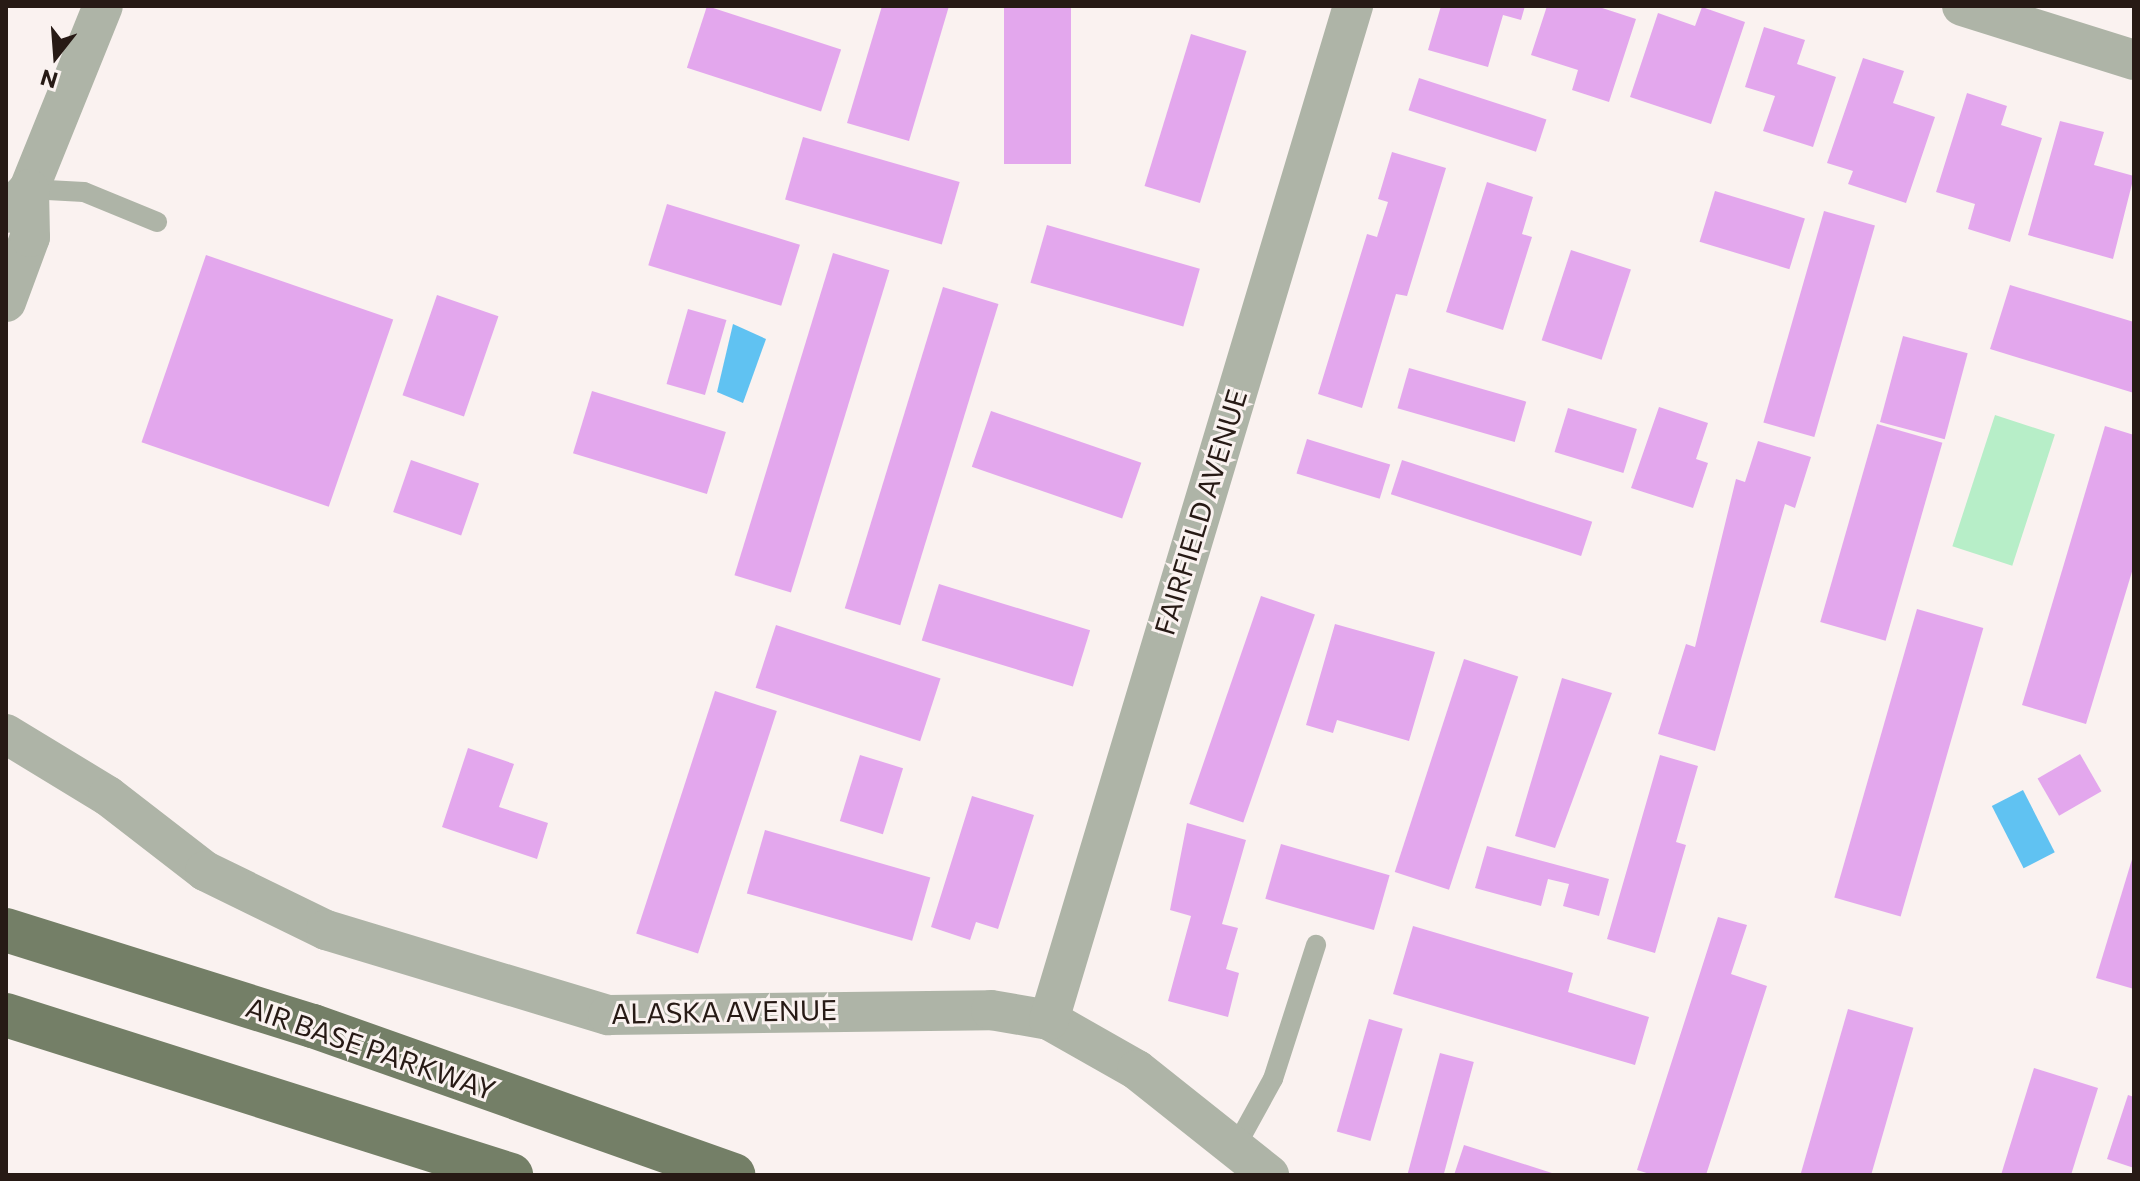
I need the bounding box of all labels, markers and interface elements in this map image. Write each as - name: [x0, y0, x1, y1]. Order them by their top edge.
- north arrow: [16, 16, 96, 96]
- text: N: [37, 64, 61, 95]
- street label: FAIRFIELD AVENUE: [1147, 385, 1253, 639]
- street label: AIR BASE PARKWAY: [242, 990, 500, 1106]
- street label: ALASKA AVENUE: [611, 992, 837, 1030]

